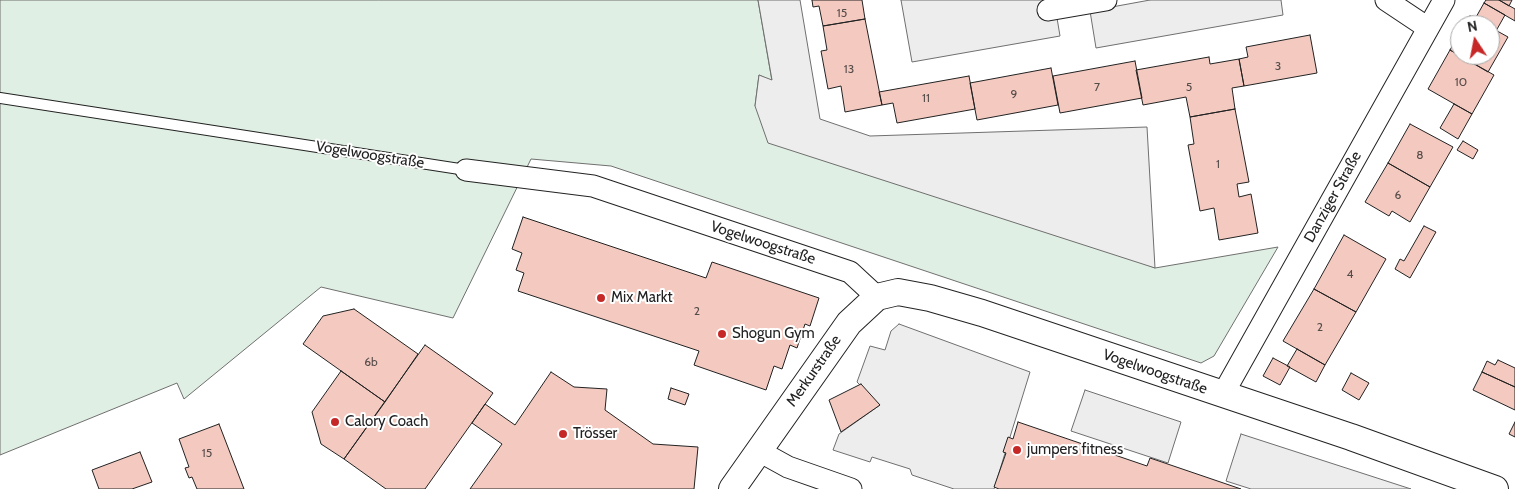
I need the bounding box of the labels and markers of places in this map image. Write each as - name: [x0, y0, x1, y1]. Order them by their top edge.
- place label: Mix Markt: [611, 289, 672, 307]
- marker: Mix Markt: [595, 292, 607, 304]
- place label: Shogun Gym: [732, 325, 815, 343]
- marker: Shogun Gym: [716, 328, 728, 340]
- place label: Calory Coach: [345, 413, 428, 431]
- marker: Calory Coach: [329, 416, 341, 428]
- place label: Trösser: [573, 425, 617, 443]
- marker: Trösser: [557, 428, 569, 440]
- place label: jumpers fitness: [1027, 441, 1123, 459]
- marker: jumpers fitness: [1011, 444, 1023, 456]

